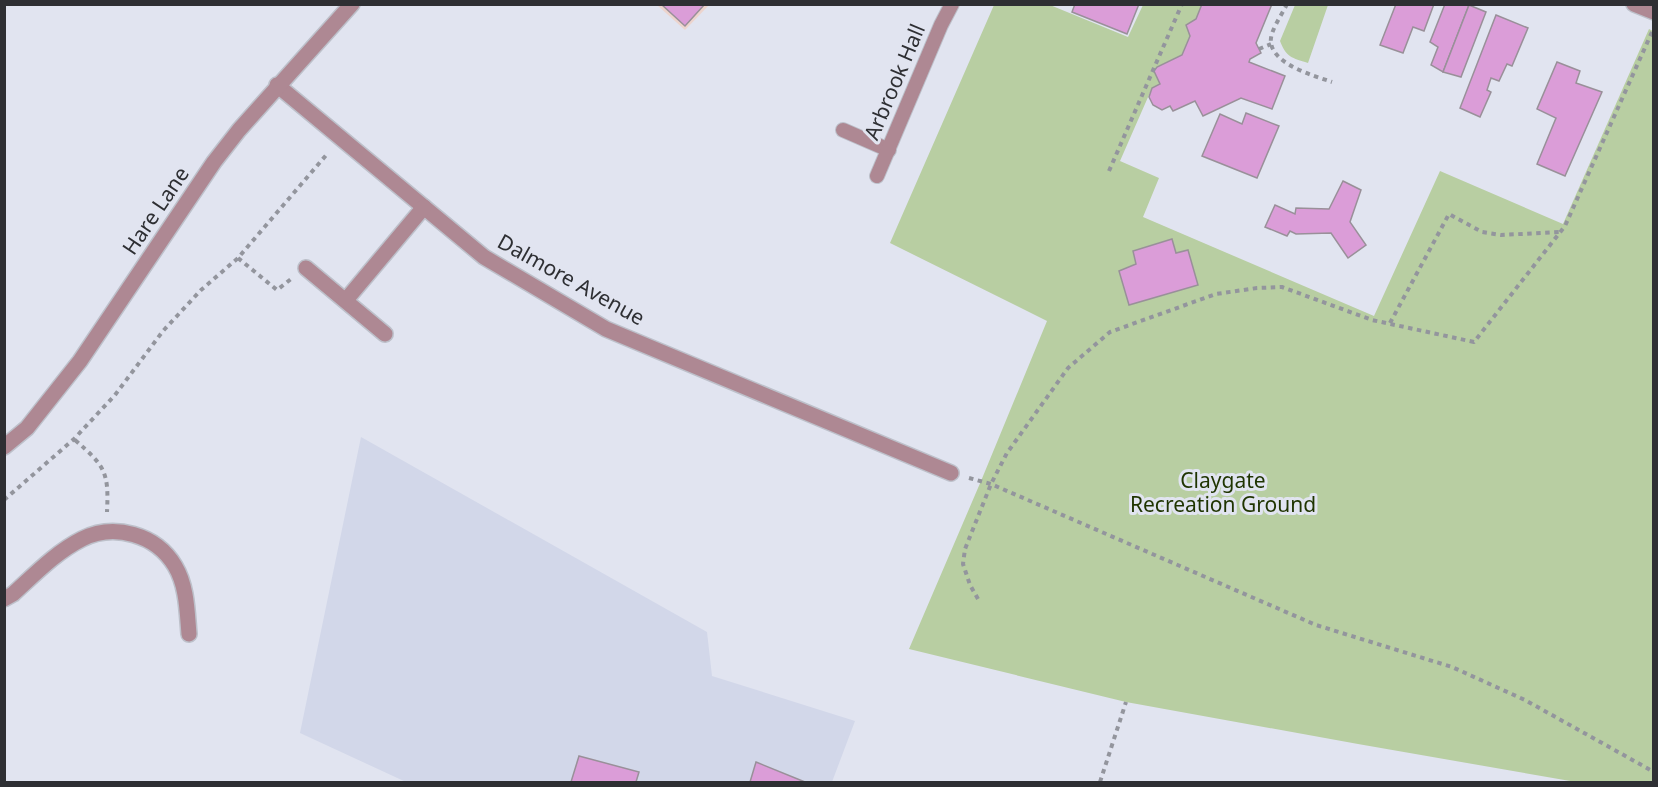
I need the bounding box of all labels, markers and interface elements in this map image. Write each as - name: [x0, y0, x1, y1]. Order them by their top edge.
- street label: Arbrook Hall: [857, 19, 931, 144]
- street label: Hare Lane: [115, 161, 195, 260]
- street label: Dalmore Avenue: [493, 227, 650, 331]
- park label: Claygate Recreation Ground: [1130, 466, 1316, 518]

